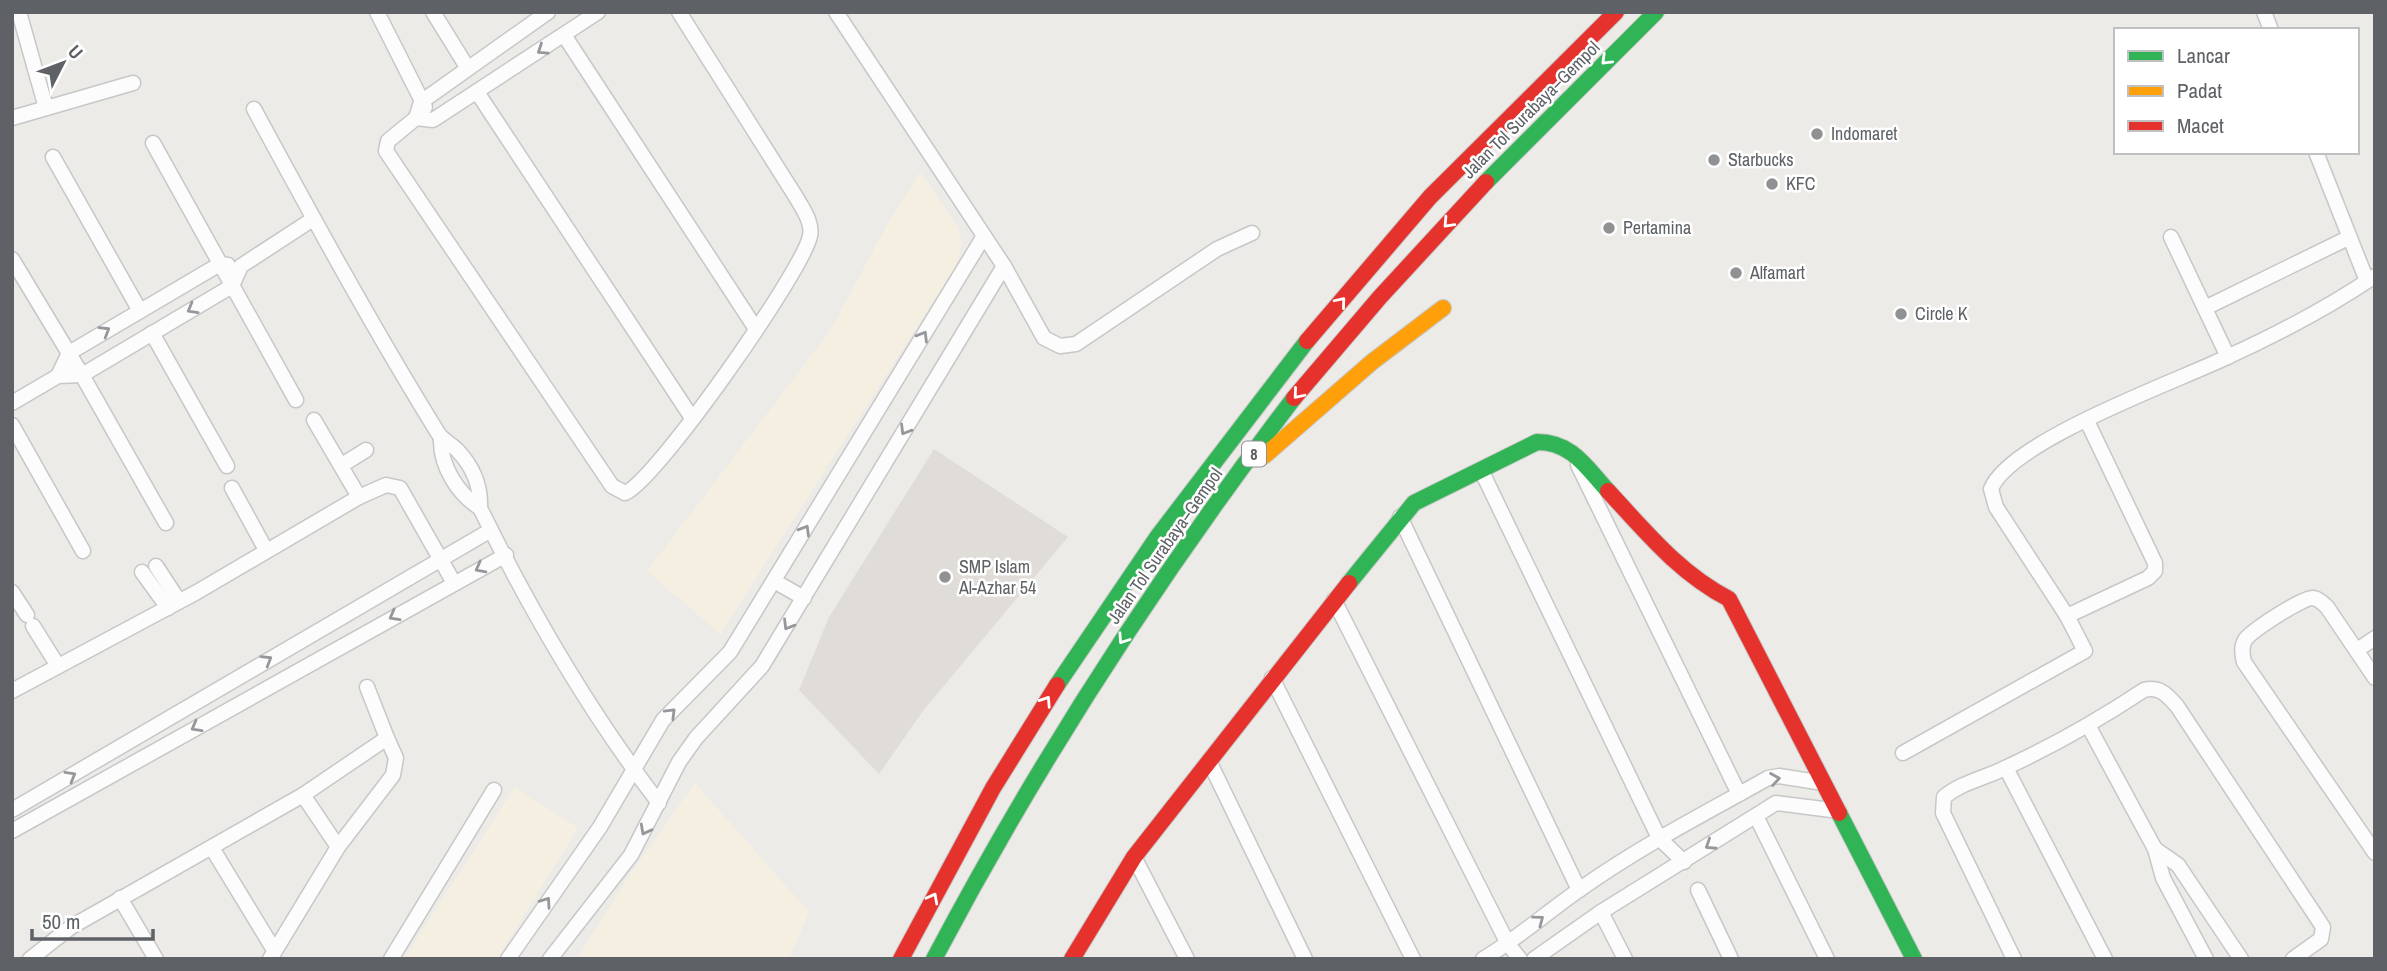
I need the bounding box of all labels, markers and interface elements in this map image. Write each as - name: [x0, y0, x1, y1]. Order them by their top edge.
- north arrow: [28, 28, 98, 98]
- legend: [2114, 28, 2359, 154]
- street label: Jalan Tol Surabaya–Gempol: [1456, 35, 1605, 184]
- text: U: [62, 39, 89, 65]
- text: Lancar: [2177, 41, 2230, 70]
- one-way arrow: [536, 42, 549, 55]
- one-way arrow: [1602, 51, 1615, 64]
- text: Padat: [2177, 76, 2222, 105]
- text: Macet: [2177, 111, 2224, 140]
- place label: Indomaret: [1831, 121, 1897, 146]
- marker: Indomaret: [1809, 126, 1825, 142]
- place label: Starbucks: [1728, 147, 1794, 172]
- marker: Starbucks: [1706, 152, 1722, 168]
- place label: KFC: [1786, 171, 1816, 196]
- marker: KFC: [1764, 176, 1780, 192]
- one-way arrow: [1444, 215, 1456, 228]
- place label: Pertamina: [1623, 215, 1691, 240]
- marker: Pertamina: [1601, 220, 1617, 236]
- place label: Alfamart: [1749, 260, 1805, 285]
- marker: Alfamart: [1728, 265, 1744, 281]
- one-way arrow: [1333, 297, 1345, 310]
- one-way arrow: [187, 301, 200, 314]
- place label: Circle K: [1915, 301, 1968, 326]
- marker: Circle K: [1893, 306, 1909, 322]
- one-way arrow: [98, 327, 111, 340]
- one-way arrow: [915, 330, 928, 343]
- one-way arrow: [1294, 386, 1306, 399]
- one-way arrow: [901, 422, 914, 435]
- road number: 8: [1242, 442, 1266, 467]
- street label: Jalan Tol Surabaya–Gempol: [1101, 463, 1228, 629]
- one-way arrow: [796, 525, 809, 538]
- place label: SMP Islam Al-Azhar 54: [958, 554, 1036, 600]
- one-way arrow: [475, 560, 487, 574]
- marker: SMP Islam Al-Azhar 54: [937, 569, 953, 585]
- one-way arrow: [389, 608, 402, 621]
- one-way arrow: [783, 617, 796, 630]
- one-way arrow: [1118, 631, 1131, 644]
- one-way arrow: [260, 656, 273, 669]
- one-way arrow: [1038, 696, 1051, 709]
- one-way arrow: [663, 708, 676, 721]
- one-way arrow: [191, 719, 203, 732]
- one-way arrow: [64, 771, 77, 784]
- one-way arrow: [1769, 772, 1780, 787]
- one-way arrow: [640, 823, 653, 835]
- one-way arrow: [1705, 837, 1718, 850]
- one-way arrow: [925, 893, 938, 906]
- one-way arrow: [538, 897, 550, 910]
- scale bar: [32, 898, 152, 942]
- text: 50 m: [42, 907, 80, 936]
- one-way arrow: [1531, 916, 1544, 929]

